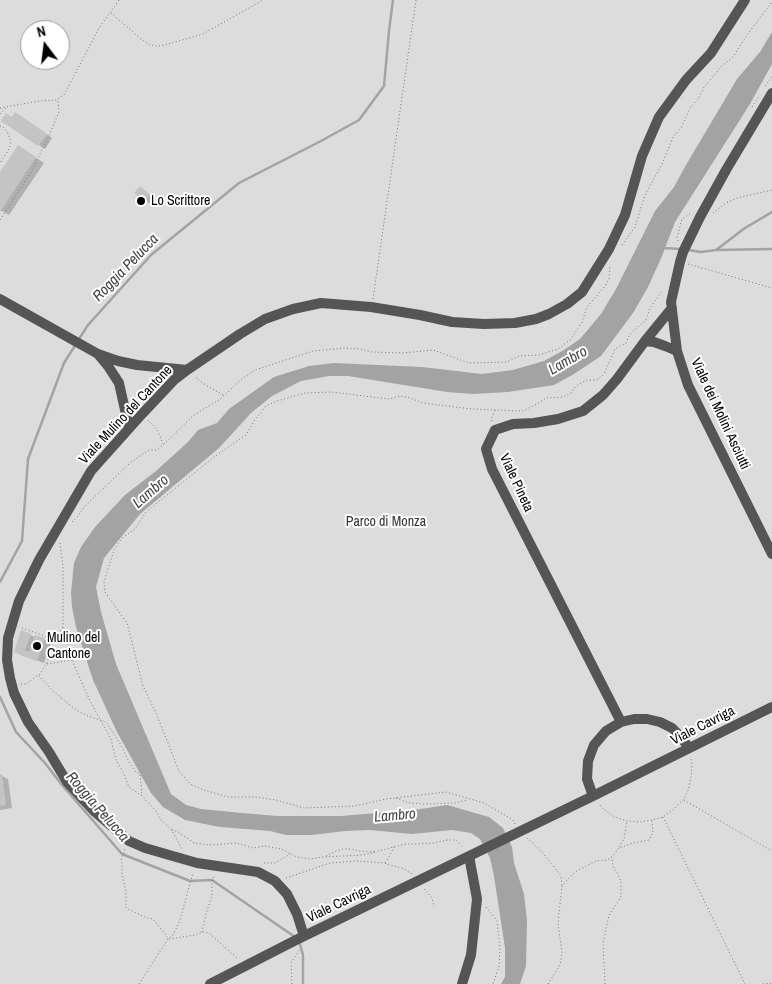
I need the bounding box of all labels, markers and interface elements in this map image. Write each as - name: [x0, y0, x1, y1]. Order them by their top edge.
- north arrow: [20, 20, 70, 70]
- text: N: [35, 22, 48, 41]
- place label: Lo Scrittore: [151, 193, 210, 209]
- marker: Lo Scrittore: [135, 195, 147, 207]
- water label: Roggia Pelucca: [89, 231, 163, 305]
- water label: Lambro: [545, 343, 591, 379]
- street label: Viale dei Molini Asciutti: [687, 356, 753, 472]
- street label: Viale Mulino del Cantone: [76, 362, 176, 468]
- street label: Viale Pineta: [495, 451, 537, 515]
- water label: Lambro: [129, 472, 173, 512]
- park label: Parco di Monza: [346, 514, 426, 530]
- place label: Mulino del Cantone: [47, 630, 100, 662]
- marker: Mulino del Cantone: [31, 640, 43, 652]
- street label: Viale Cavriga: [668, 703, 738, 749]
- water label: Roggia Pelucca: [62, 768, 132, 846]
- water label: Lambro: [373, 805, 417, 827]
- street label: Viale Cavriga: [304, 881, 374, 927]

